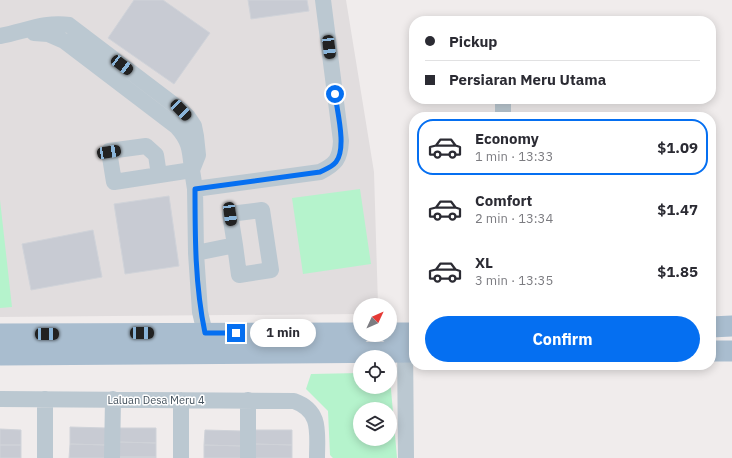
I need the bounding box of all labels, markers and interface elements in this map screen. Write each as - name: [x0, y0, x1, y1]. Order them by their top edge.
- text: Pickup: [449, 32, 497, 51]
- car: [322, 34, 336, 60]
- car: [109, 53, 135, 77]
- text: Persiaran Meru Utama: [449, 70, 606, 89]
- route start: [326, 85, 344, 103]
- car: [168, 97, 194, 123]
- icon: car: [427, 129, 463, 165]
- text: Economy: [475, 129, 539, 148]
- text: $1.09: [657, 138, 698, 157]
- car: [96, 144, 122, 160]
- text: 1 min · 13:33: [475, 148, 553, 165]
- icon: car: [427, 191, 463, 227]
- text: Comfort: [475, 191, 532, 210]
- text: $1.47: [657, 200, 698, 219]
- car: [222, 201, 238, 227]
- text: 2 min · 13:34: [475, 210, 553, 227]
- icon: car: [427, 253, 463, 289]
- text: XL: [475, 253, 493, 272]
- text: $1.85: [657, 262, 698, 281]
- text: 3 min · 13:35: [475, 272, 553, 289]
- north arrow: [353, 298, 397, 342]
- map controls: [353, 298, 397, 446]
- button: Confirm: [425, 316, 700, 362]
- callout: 1 min: [250, 319, 316, 347]
- route end: [227, 324, 245, 342]
- text: 1 min: [266, 324, 300, 341]
- car: [130, 327, 154, 339]
- car: [35, 328, 59, 340]
- button: locate: [353, 350, 397, 394]
- street label: Laluan Desa Meru 4: [107, 393, 205, 407]
- button: layers: [353, 402, 397, 446]

